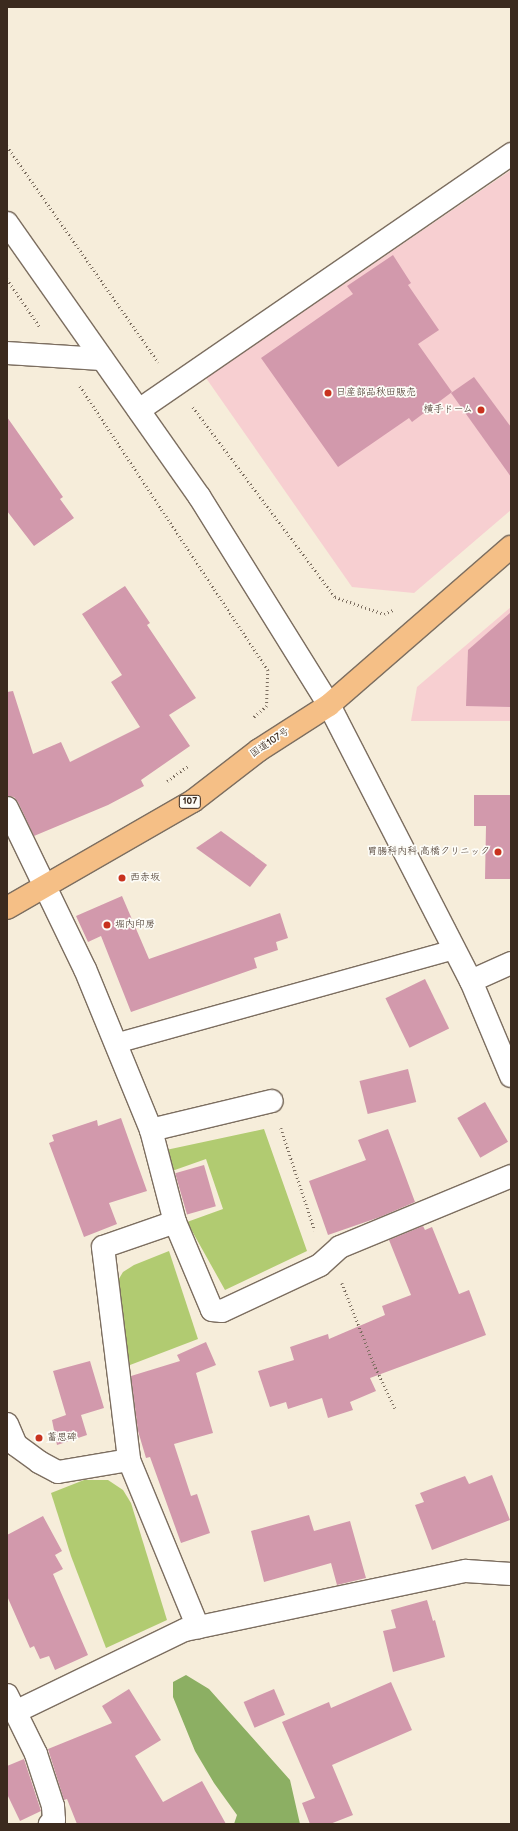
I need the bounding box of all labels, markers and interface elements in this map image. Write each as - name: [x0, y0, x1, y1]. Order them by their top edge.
- place label: 日産部品秋田販売: [336, 387, 416, 399]
- marker: 日産部品秋田販売: [323, 388, 333, 398]
- place label: 横手ドーム: [423, 404, 473, 416]
- marker: 横手ドーム: [476, 405, 486, 415]
- street label: 国道107号: [248, 726, 292, 760]
- road number: 107: [178, 795, 202, 809]
- place label: 胃腸科内科 高橋クリニック: [367, 846, 490, 858]
- marker: 胃腸科内科 高橋クリニック: [493, 847, 503, 857]
- place label: 西赤坂: [130, 872, 160, 884]
- marker: 西赤坂: [117, 873, 127, 883]
- place label: 堀内印房: [115, 919, 155, 931]
- marker: 堀内印房: [102, 920, 112, 930]
- place label: 蓄思碑: [47, 1432, 77, 1444]
- marker: 蓄思碑: [34, 1433, 44, 1443]

